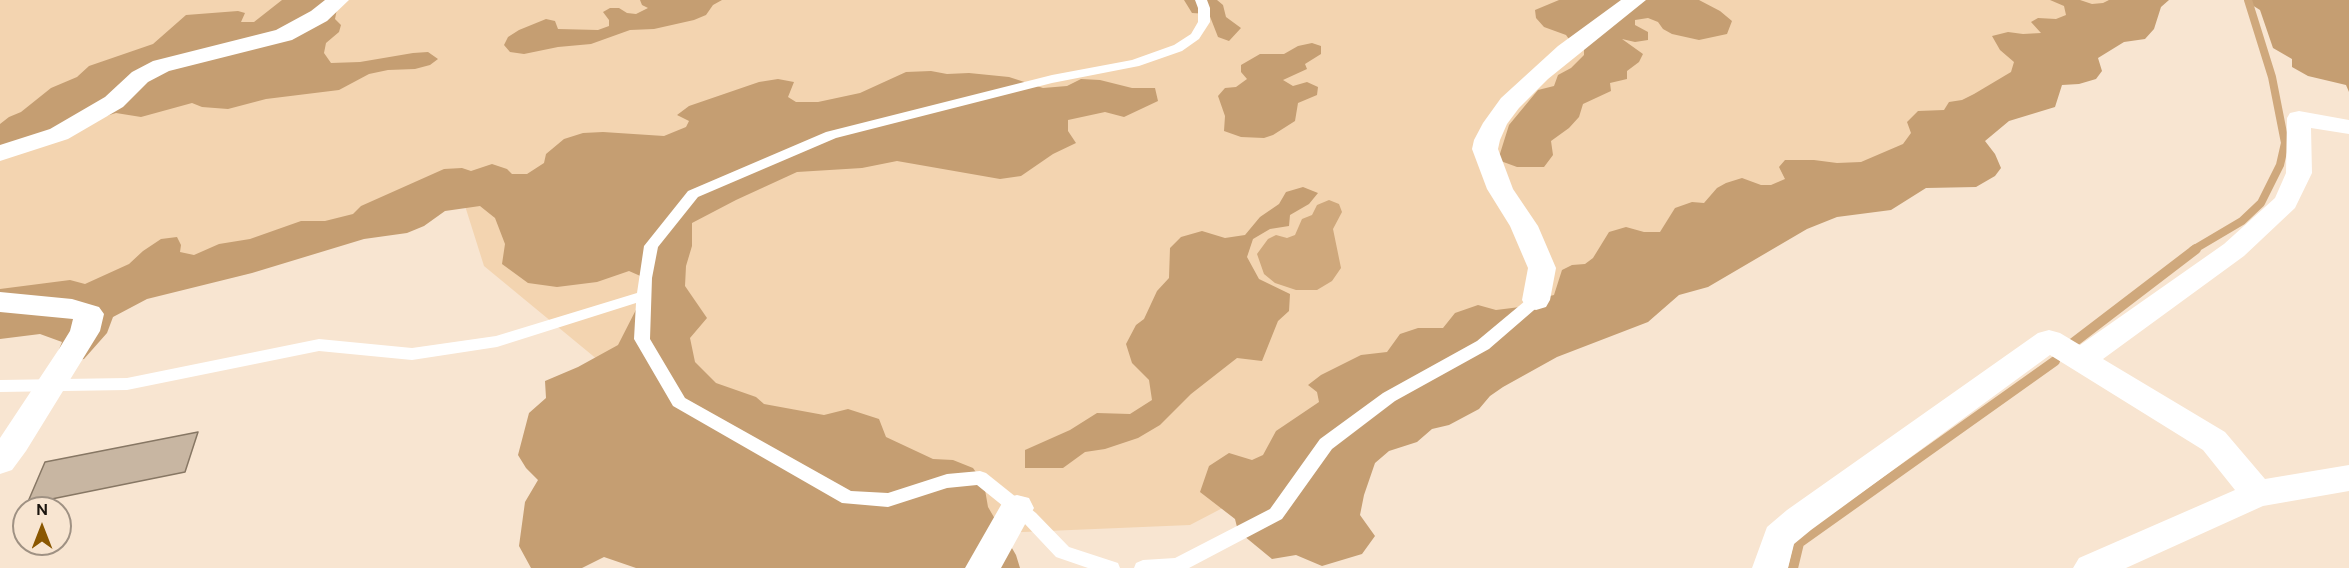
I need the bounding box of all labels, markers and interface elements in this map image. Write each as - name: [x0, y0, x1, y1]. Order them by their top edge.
- north arrow: [12, 496, 72, 556]
- text: N: [36, 499, 48, 520]

